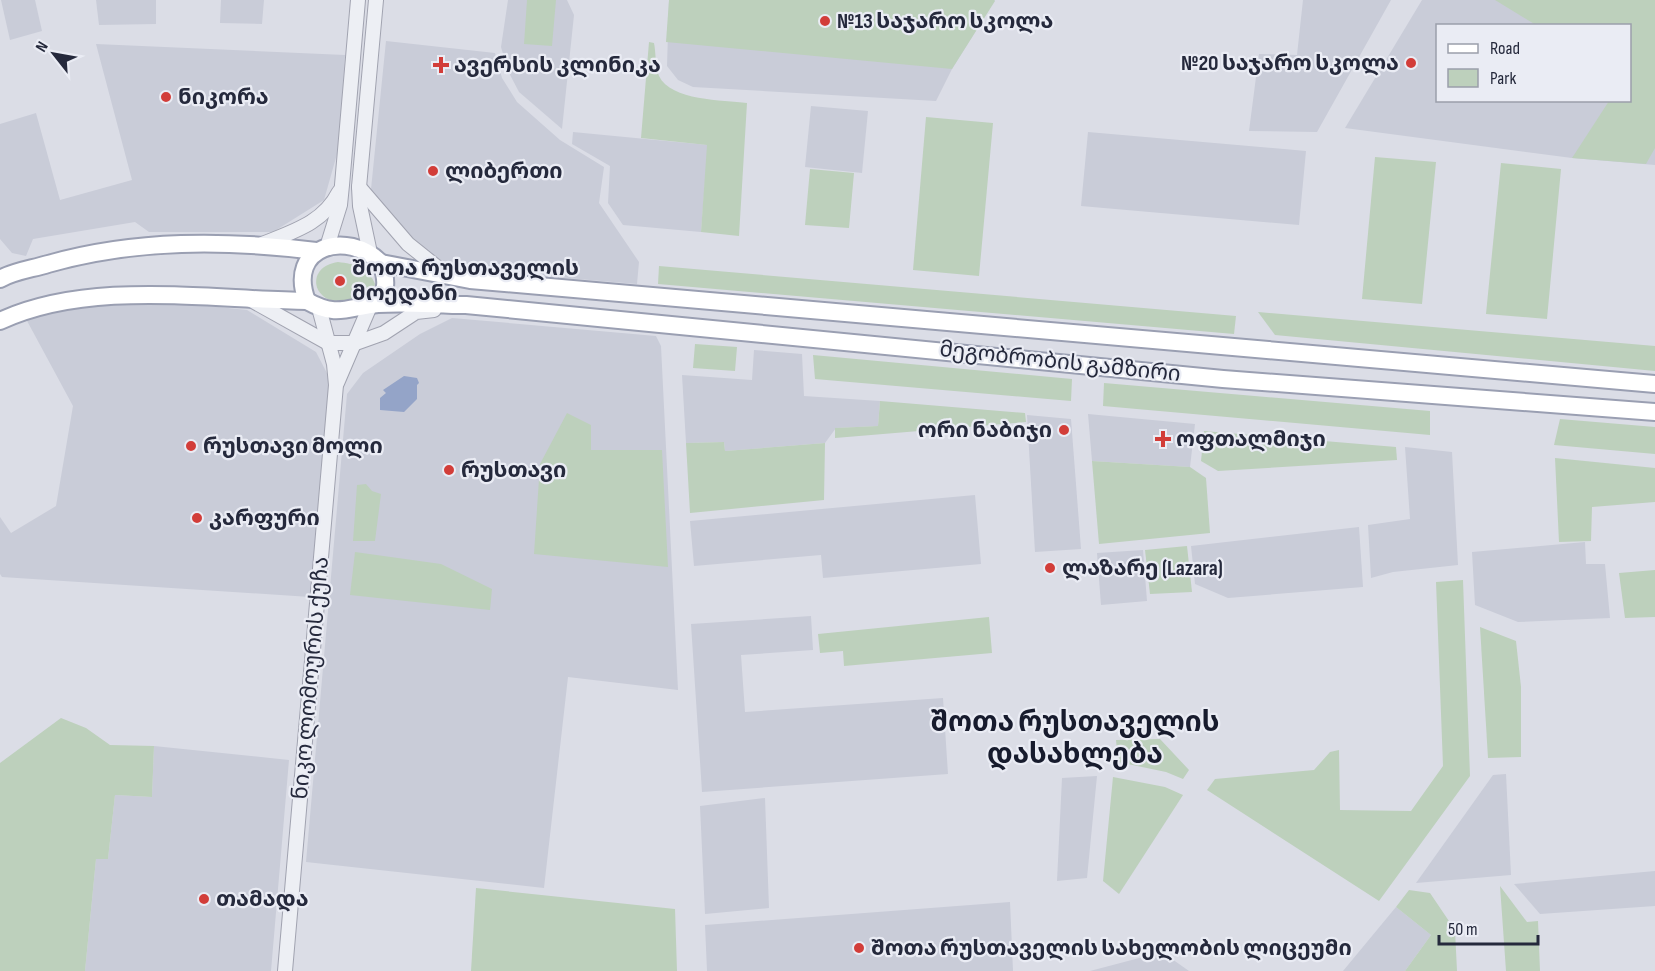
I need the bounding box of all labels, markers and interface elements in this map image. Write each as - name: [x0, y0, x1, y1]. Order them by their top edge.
- place label: №13 საჯარო სკოლა: [837, 8, 1053, 35]
- marker: №13 საჯარო სკოლა: [818, 14, 832, 28]
- north arrow: [24, 24, 84, 84]
- legend: [1436, 24, 1631, 102]
- text: N: [32, 38, 53, 56]
- text: Road: [1490, 38, 1520, 59]
- place label: №20 საჯარო სკოლა: [1181, 50, 1399, 77]
- place label: ავერსის კლინიკა: [454, 52, 661, 79]
- marker: ავერსის კლინიკა: [432, 56, 450, 74]
- marker: №20 საჯარო სკოლა: [1404, 56, 1418, 70]
- text: Park: [1490, 68, 1516, 89]
- place label: ნიკორა: [178, 84, 269, 111]
- marker: ნიკორა: [159, 90, 173, 104]
- place label: ლიბერთი: [445, 158, 563, 185]
- marker: ლიბერთი: [426, 164, 440, 178]
- place label: შოთა რუსთაველის მოედანი: [352, 255, 579, 307]
- marker: შოთა რუსთაველის მოედანი: [333, 274, 347, 288]
- street label: მეგობრობის გამზირი: [938, 336, 1182, 388]
- place label: ორი ნაბიჯი: [918, 417, 1052, 444]
- marker: ორი ნაბიჯი: [1057, 423, 1071, 437]
- place label: ოფთალმიჯი: [1176, 426, 1326, 453]
- marker: ოფთალმიჯი: [1154, 430, 1172, 448]
- place label: რუსთავი მოლი: [203, 433, 383, 460]
- marker: რუსთავი მოლი: [184, 439, 198, 453]
- place label: რუსთავი: [461, 457, 566, 484]
- marker: რუსთავი: [442, 463, 456, 477]
- place label: კარფური: [209, 505, 320, 532]
- marker: კარფური: [190, 511, 204, 525]
- street label: ნიკო ლომოურის ქუჩა: [287, 555, 335, 801]
- place label: ლაზარე (Lazara): [1062, 555, 1223, 582]
- marker: ლაზარე (Lazara): [1043, 561, 1057, 575]
- district label: შოთა რუსთაველის დასახლება: [931, 706, 1219, 771]
- place label: თამადა: [216, 886, 309, 913]
- marker: თამადა: [197, 892, 211, 906]
- scale bar: [1439, 908, 1538, 946]
- text: 50 m: [1448, 919, 1478, 940]
- place label: შოთა რუსთაველის სახელობის ლიცეუმი: [871, 935, 1352, 962]
- marker: შოთა რუსთაველის სახელობის ლიცეუმი: [852, 941, 866, 955]

